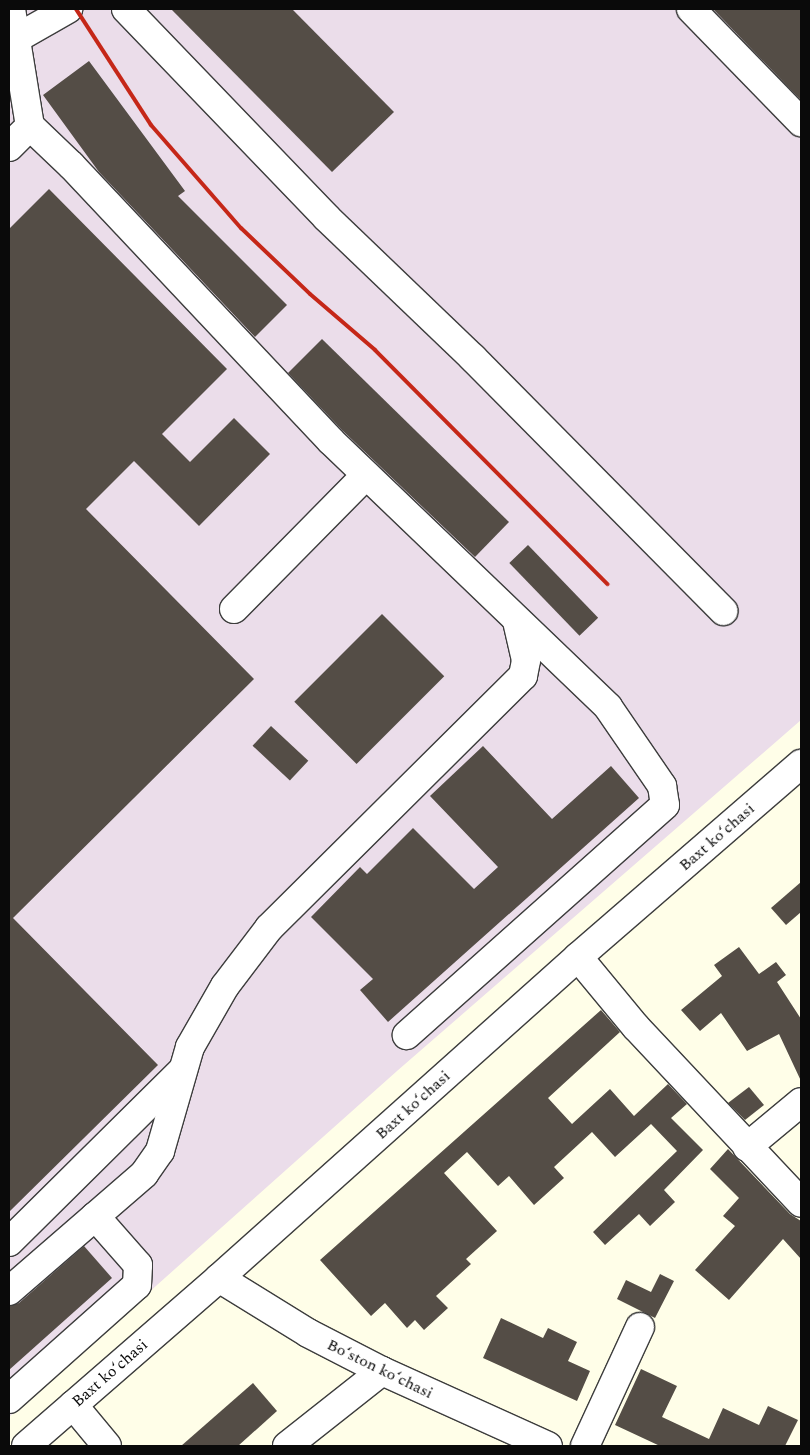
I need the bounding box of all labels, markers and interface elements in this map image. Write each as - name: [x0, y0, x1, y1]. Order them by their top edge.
- street label: Baxt koʻchasi: [675, 799, 759, 875]
- street label: Baxt koʻchasi: [372, 1066, 454, 1144]
- street label: Baxt koʻchasi: [68, 1335, 152, 1411]
- street label: Boʻston koʻchasi: [324, 1335, 436, 1403]

